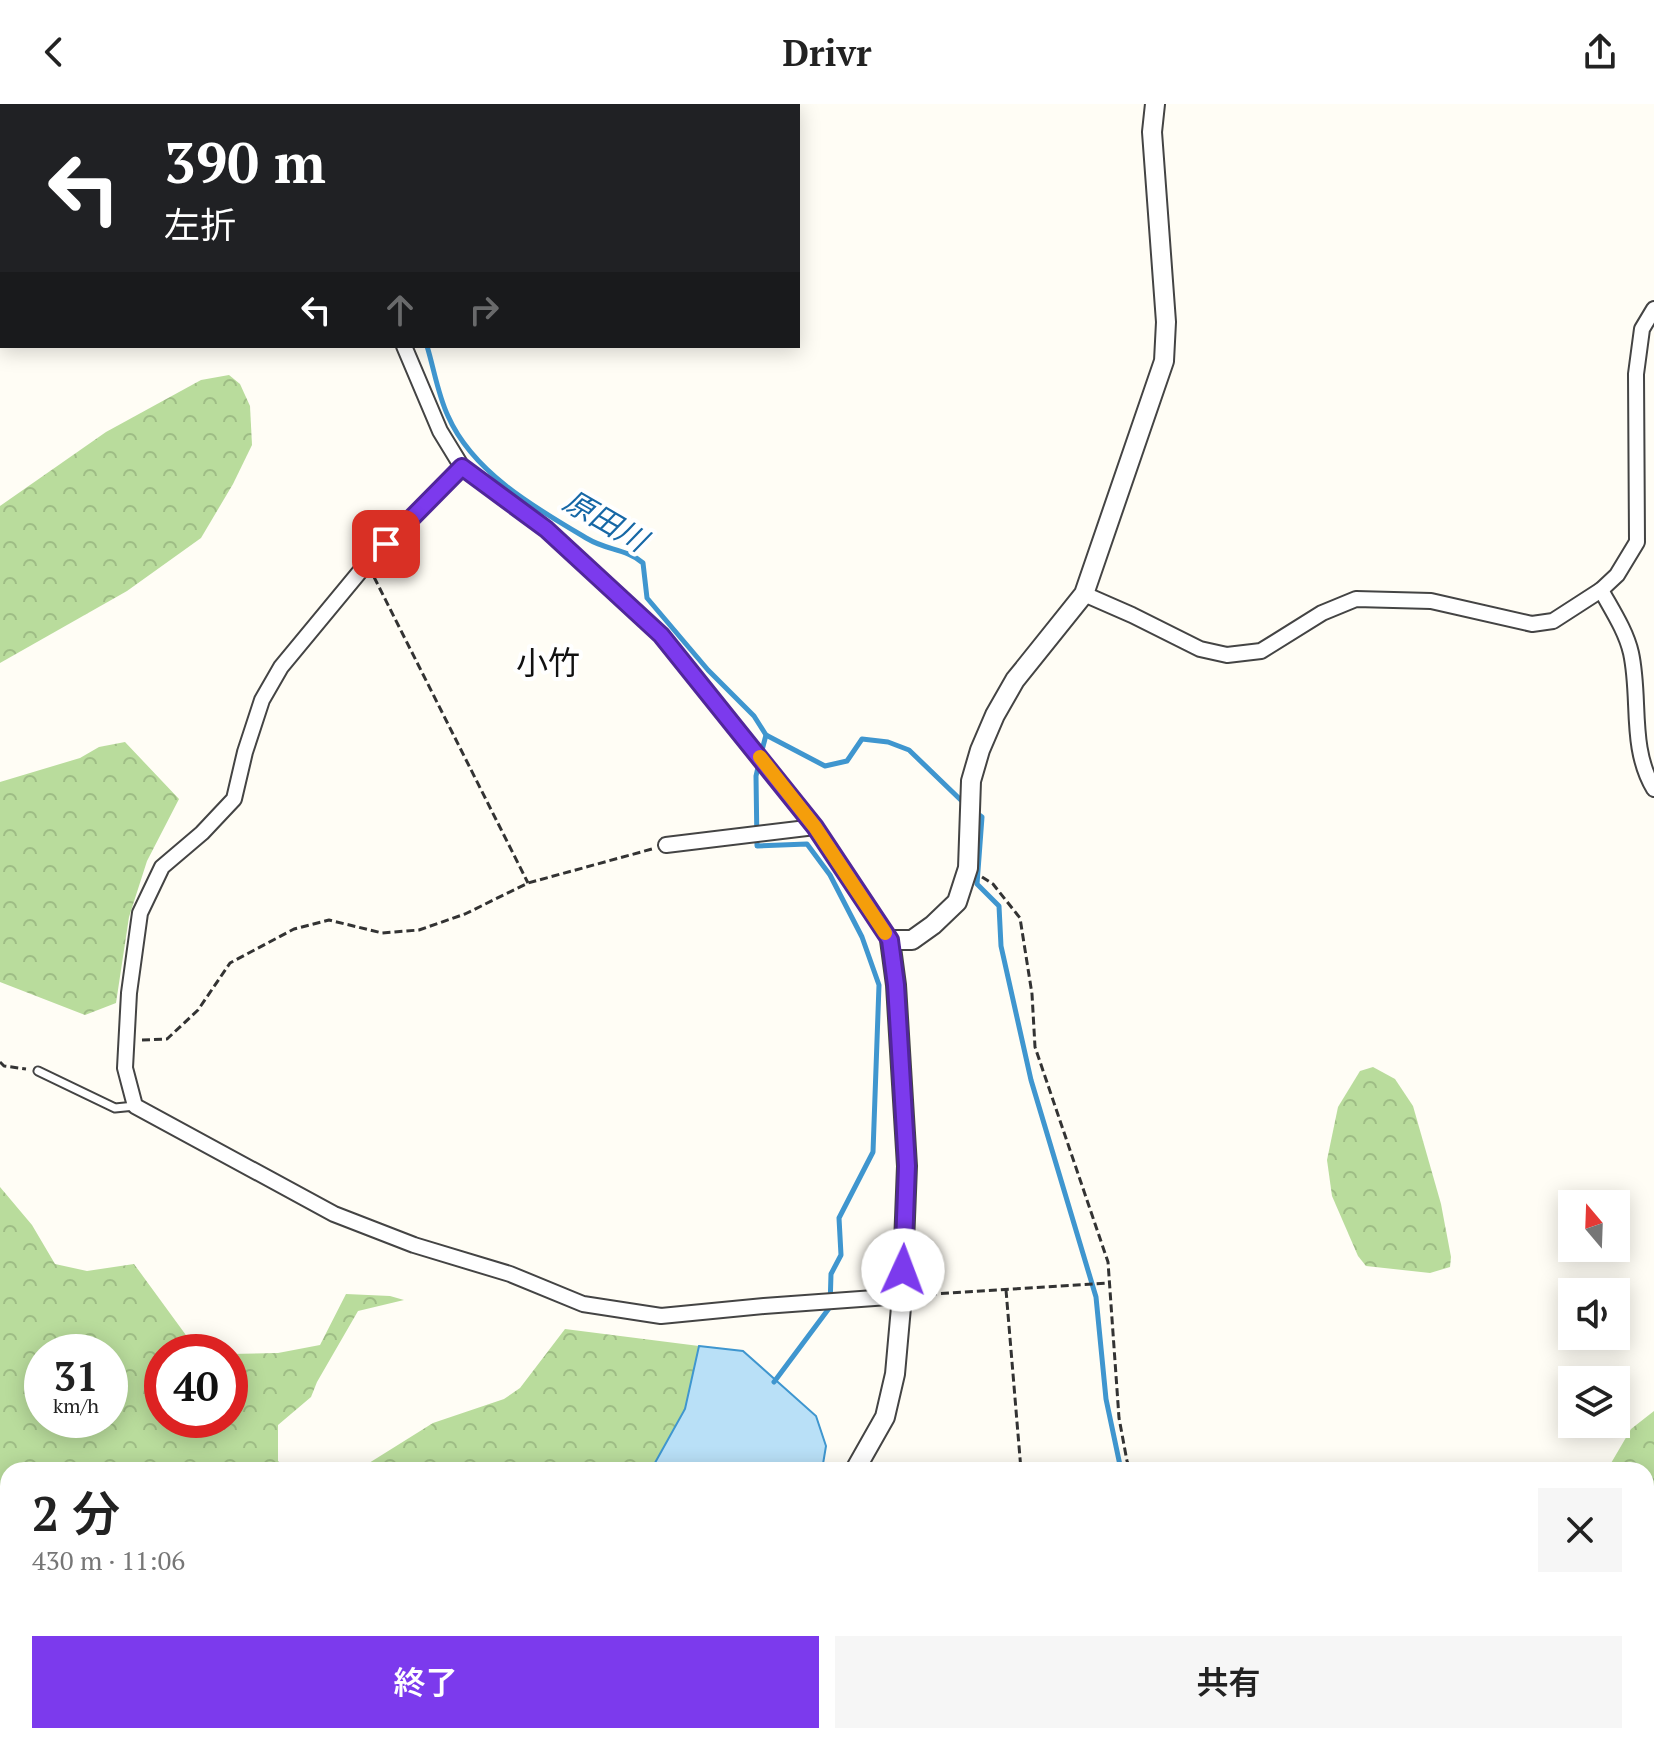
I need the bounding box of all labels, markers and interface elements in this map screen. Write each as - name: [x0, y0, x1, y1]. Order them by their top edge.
- text: Drivr: [783, 29, 871, 76]
- icon: back: [32, 30, 76, 74]
- icon: share: [1578, 30, 1622, 74]
- text: 390 m: [164, 125, 326, 199]
- icon: left: [32, 136, 136, 240]
- text: 左折: [164, 201, 236, 248]
- icon: left: [294, 288, 338, 332]
- icon: ahead: [378, 288, 422, 332]
- icon: right: [462, 288, 506, 332]
- water label: 原田川: [557, 480, 657, 561]
- pin: [352, 510, 420, 578]
- icon: arrive: [364, 522, 408, 566]
- district label: 小竹: [516, 641, 580, 683]
- north arrow: [1558, 1190, 1630, 1262]
- map controls: [1558, 1190, 1630, 1438]
- position arrow: [861, 1228, 945, 1312]
- button: sound: [1558, 1278, 1630, 1350]
- speed limit sign: 40: [144, 1334, 248, 1438]
- text: 31: [53, 1349, 99, 1402]
- button: layers: [1558, 1366, 1630, 1438]
- text: km/h: [53, 1392, 99, 1419]
- text: 2 分: [32, 1481, 120, 1545]
- button: close: [1538, 1488, 1622, 1572]
- text: 430 m · 11:06: [32, 1543, 185, 1577]
- button: 終了: [32, 1636, 819, 1728]
- button: 共有: [835, 1636, 1622, 1728]

